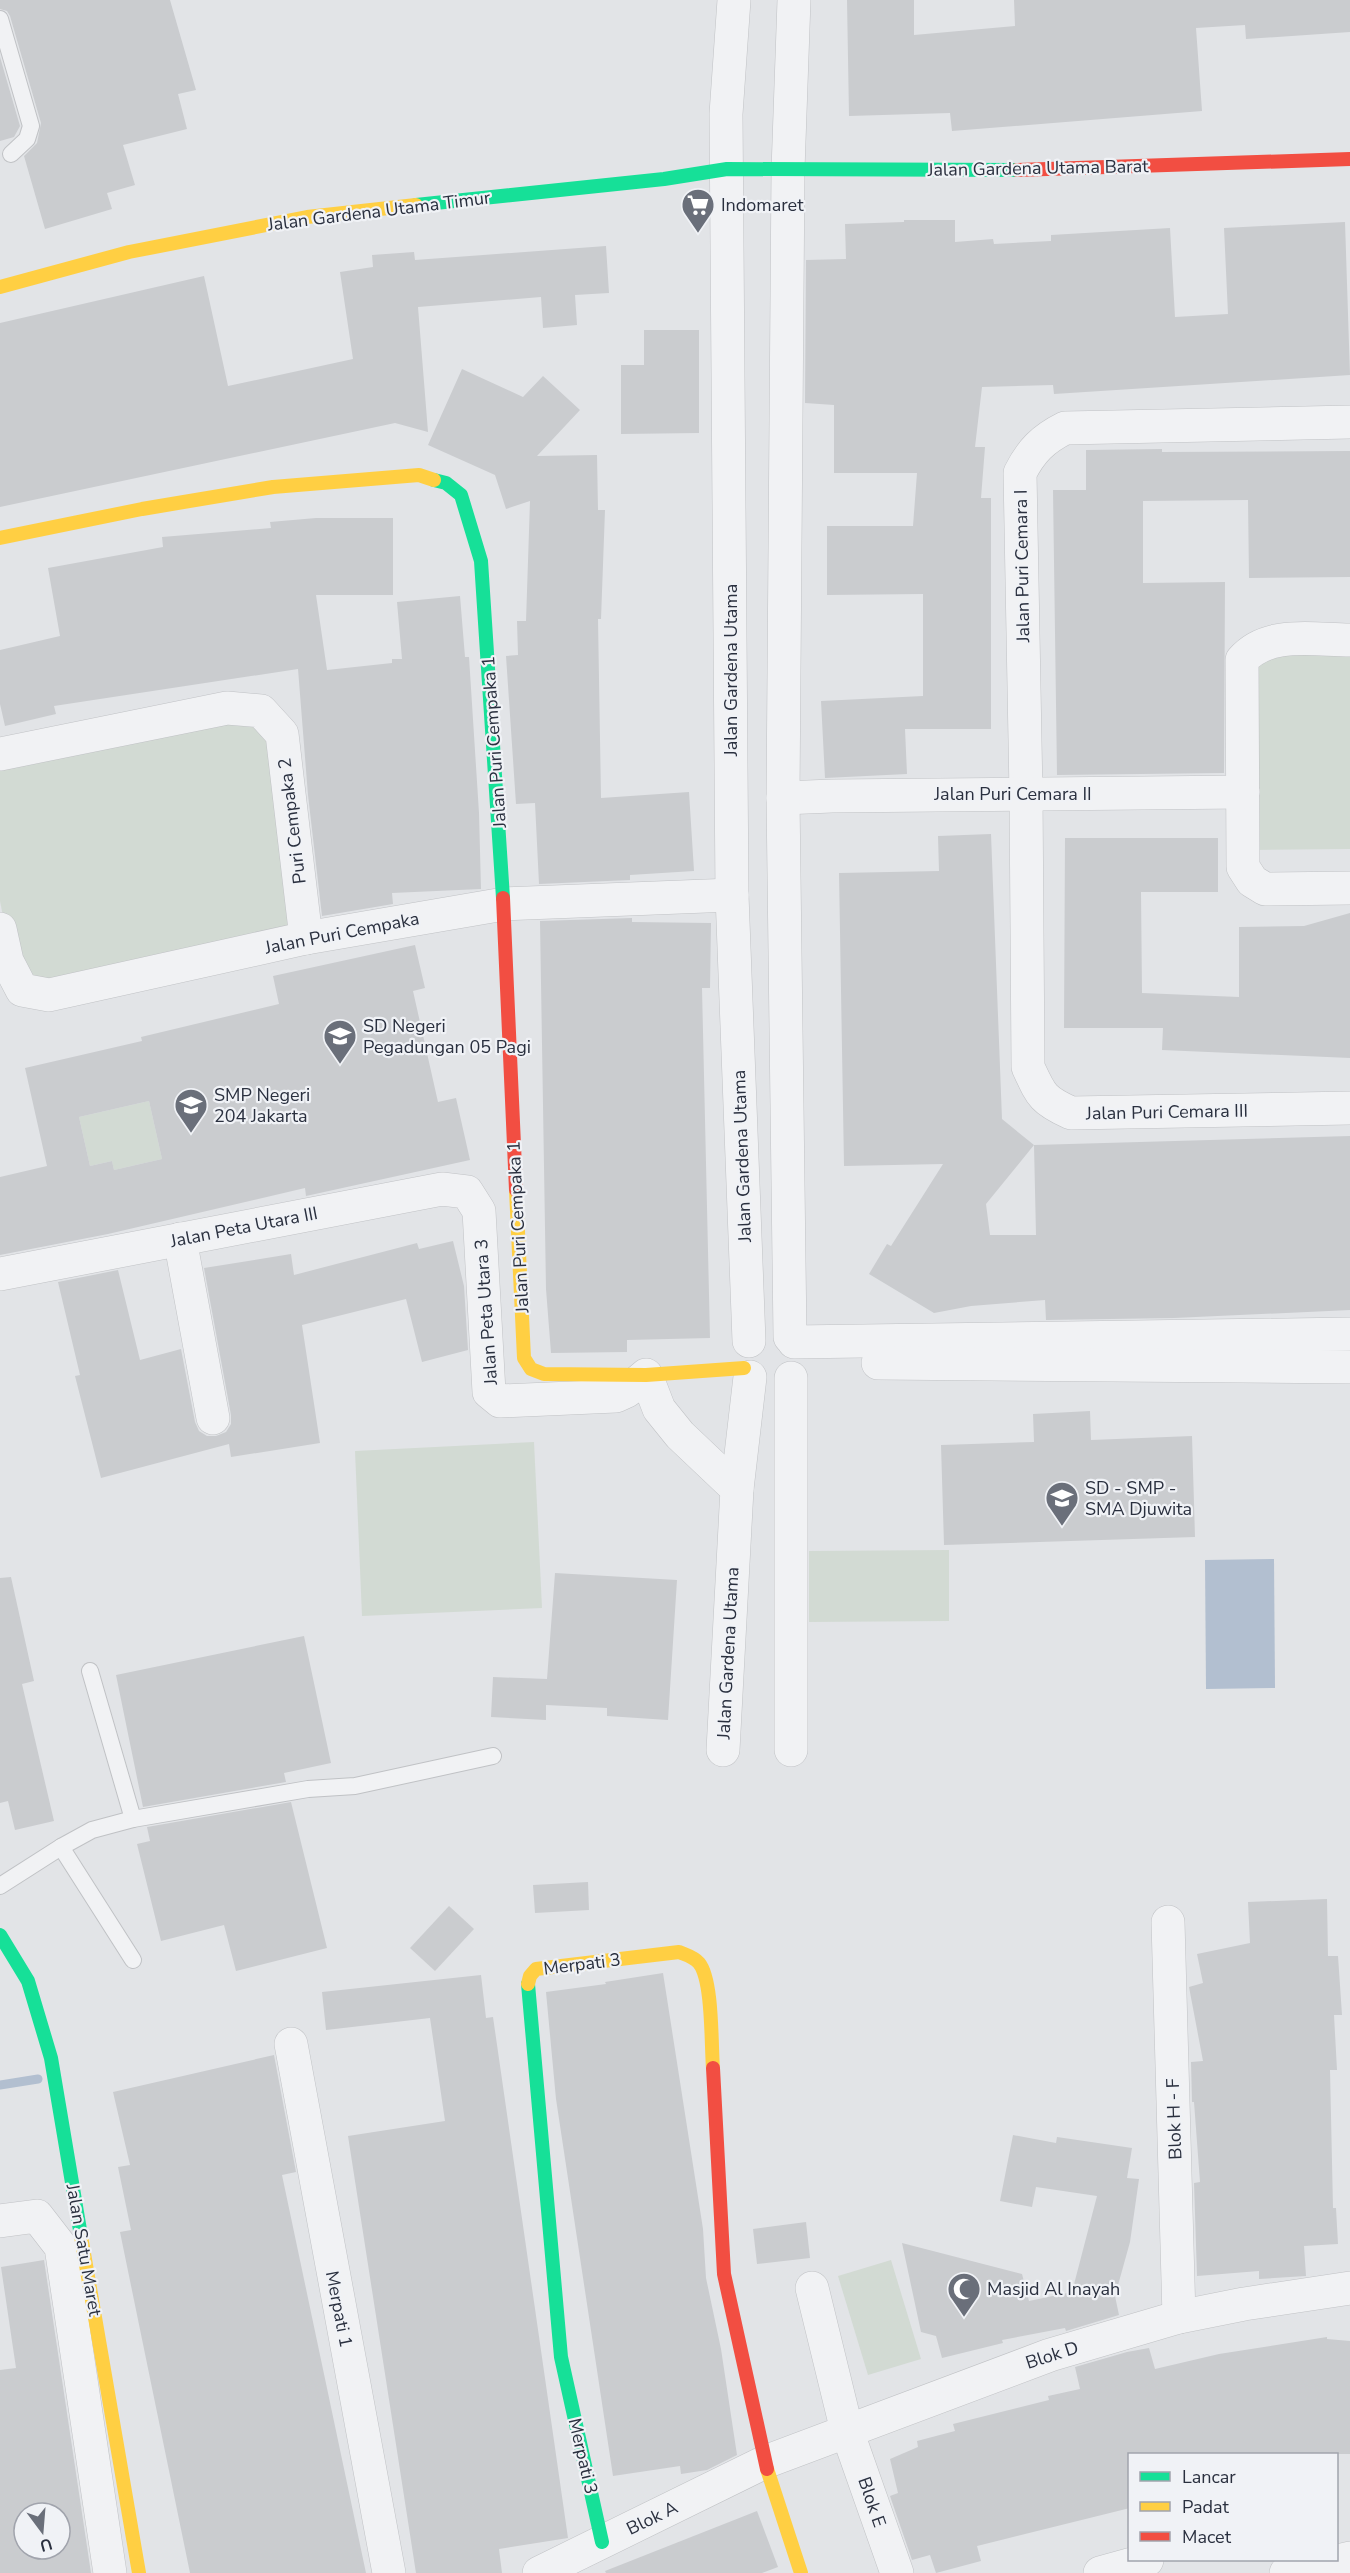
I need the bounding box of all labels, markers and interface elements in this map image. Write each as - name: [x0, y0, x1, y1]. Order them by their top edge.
- street label: Jalan Gardena Utama Barat: [926, 154, 1149, 182]
- street label: Jalan Gardena Utama Timur: [265, 185, 492, 237]
- supermarket icon: Indomaret: [680, 187, 716, 234]
- place label: Indomaret: [721, 193, 804, 217]
- street label: Jalan Puri Cemara I: [1009, 489, 1035, 644]
- street label: Jalan Gardena Utama: [719, 584, 743, 757]
- street label: Jalan Puri Cempaka 1: [476, 655, 512, 830]
- street label: Puri Cempaka 2: [272, 757, 312, 885]
- street label: Jalan Puri Cemara II: [933, 782, 1092, 806]
- street label: Jalan Puri Cempaka: [262, 906, 421, 960]
- place label: SD Negeri Pegadungan 05 Pagi: [363, 1014, 531, 1059]
- school or university icon: SD Negeri Pegadungan 05 Pagi: [322, 1018, 358, 1065]
- street label: Jalan Gardena Utama: [727, 1069, 757, 1244]
- place label: SMP Negeri 204 Jakarta: [214, 1083, 310, 1128]
- school or university icon: SMP Negeri 204 Jakarta: [173, 1087, 209, 1134]
- street label: Jalan Puri Cemara III: [1085, 1099, 1248, 1125]
- street label: Jalan Puri Cempaka 1: [502, 1140, 535, 1315]
- street label: Jalan Peta Utara III: [167, 1201, 320, 1253]
- street label: Jalan Peta Utara 3: [469, 1238, 503, 1387]
- place label: SD - SMP - SMA Djuwita: [1085, 1476, 1192, 1521]
- school or university icon: SD - SMP - SMA Djuwita: [1044, 1480, 1080, 1527]
- street label: Jalan Gardena Utama: [711, 1566, 744, 1741]
- street label: Merpati 3: [542, 1947, 622, 1981]
- street label: Blok H - F: [1161, 2078, 1187, 2160]
- street label: Jalan Satu Maret: [60, 2181, 108, 2319]
- street label: Merpati 1: [320, 2269, 358, 2349]
- mosque icon: Masjid Al Inayah: [946, 2271, 982, 2318]
- place label: Masjid Al Inayah: [987, 2277, 1120, 2301]
- street label: Blok D: [1022, 2335, 1082, 2375]
- street label: Merpati 3: [563, 2416, 603, 2496]
- legend: [1128, 2453, 1338, 2561]
- text: Lancar: [1182, 2465, 1236, 2489]
- street label: Blok E: [852, 2474, 892, 2530]
- street label: Blok A: [622, 2495, 682, 2541]
- text: Padat: [1182, 2495, 1230, 2519]
- north arrow: [12, 2501, 72, 2561]
- text: Macet: [1182, 2525, 1232, 2549]
- text: U: [37, 2532, 55, 2557]

